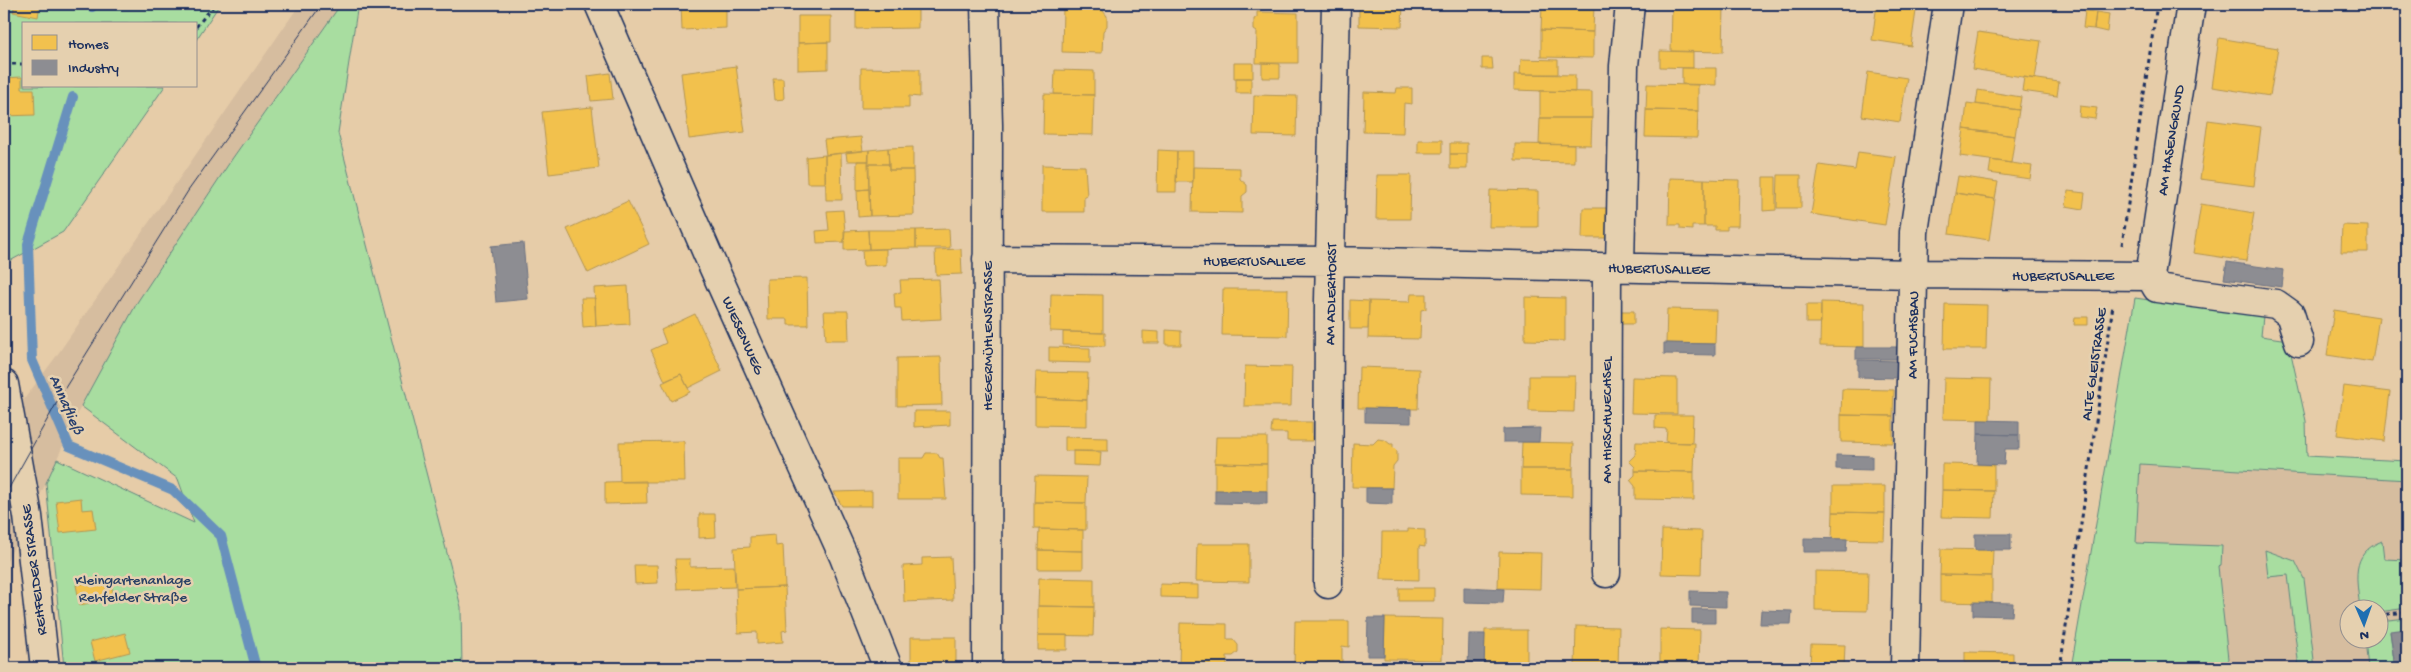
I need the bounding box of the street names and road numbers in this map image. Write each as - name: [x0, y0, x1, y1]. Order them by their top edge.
- street label: AM HASENGRUND: [2154, 83, 2190, 197]
- street label: AM ADLERHORST: [1322, 242, 1342, 345]
- street label: HUBERTUSALLEE: [1203, 253, 1306, 271]
- street label: HUBERTUSALLEE: [1608, 260, 1711, 280]
- street label: HEGERMÜHLENSTRASSE: [980, 261, 998, 411]
- street label: HUBERTUSALLEE: [2012, 268, 2115, 286]
- street label: AM FUCHSBAU: [1904, 291, 1924, 379]
- street label: WIESENWEG: [717, 294, 768, 378]
- street label: ALTE GLEISTRASSE: [2078, 306, 2112, 422]
- street label: AM HIRSCHWECHSEL: [1599, 356, 1617, 484]
- street label: REHFELDER STRASSE: [18, 503, 52, 636]

